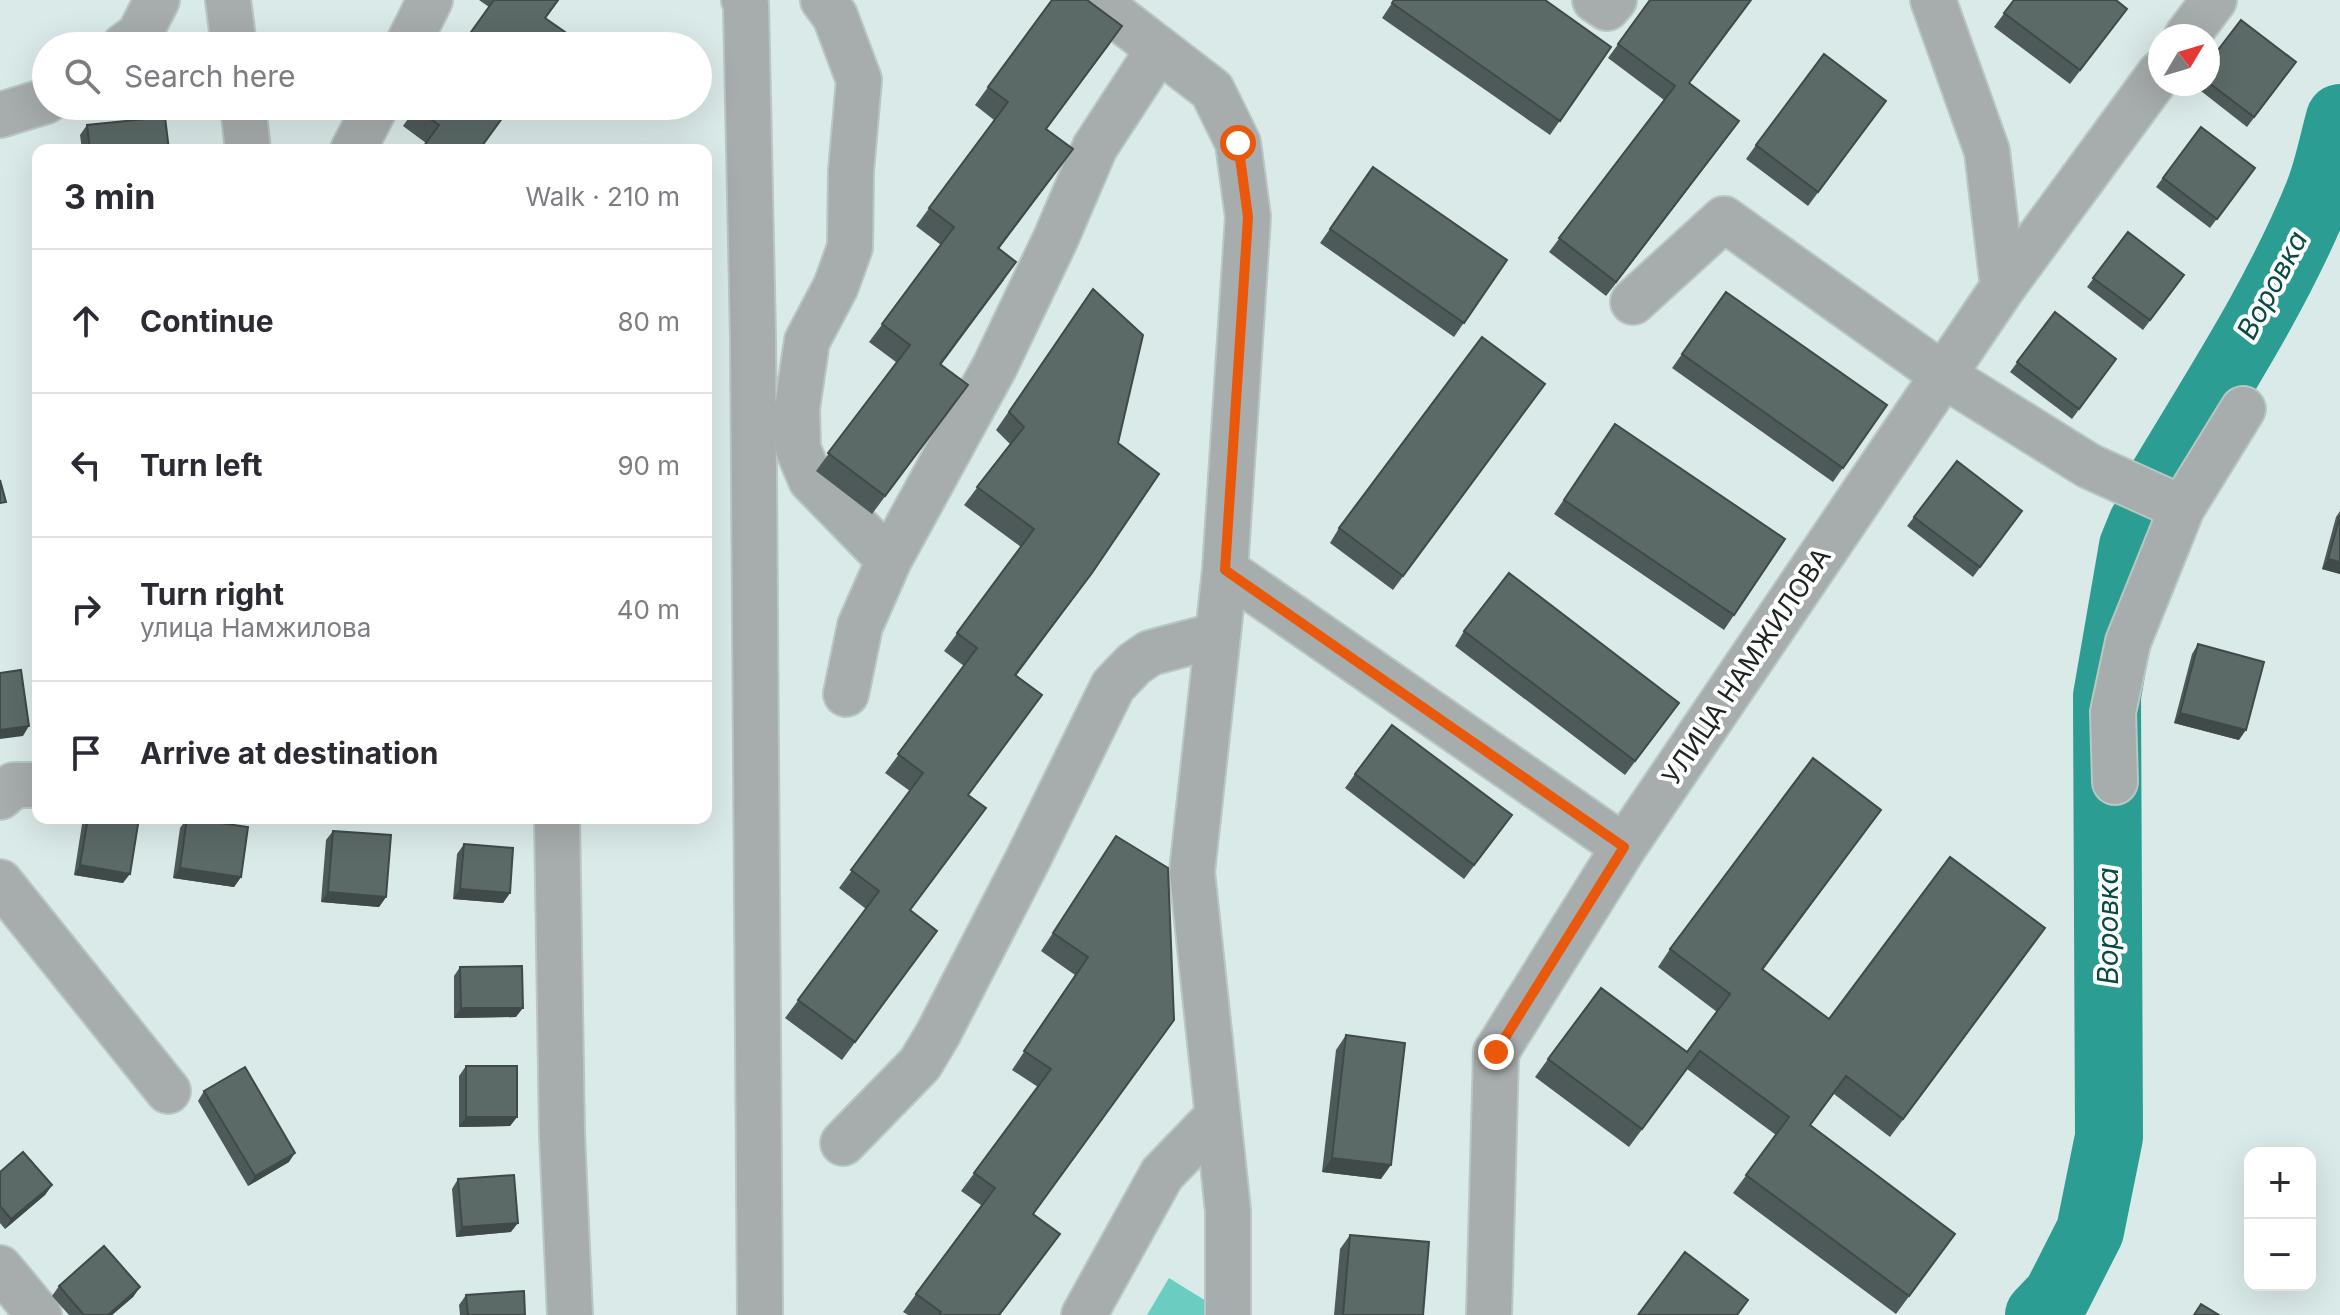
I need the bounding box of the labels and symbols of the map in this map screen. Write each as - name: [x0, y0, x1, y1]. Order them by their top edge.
- north arrow: [2148, 24, 2220, 96]
- route start: [1220, 125, 1256, 161]
- water label: Воровка: [2229, 225, 2315, 345]
- street label: УЛИЦА НАМЖИЛОВА: [1655, 542, 1837, 790]
- water label: Воровка: [2091, 867, 2125, 985]
- route end: [1478, 1034, 1514, 1070]

